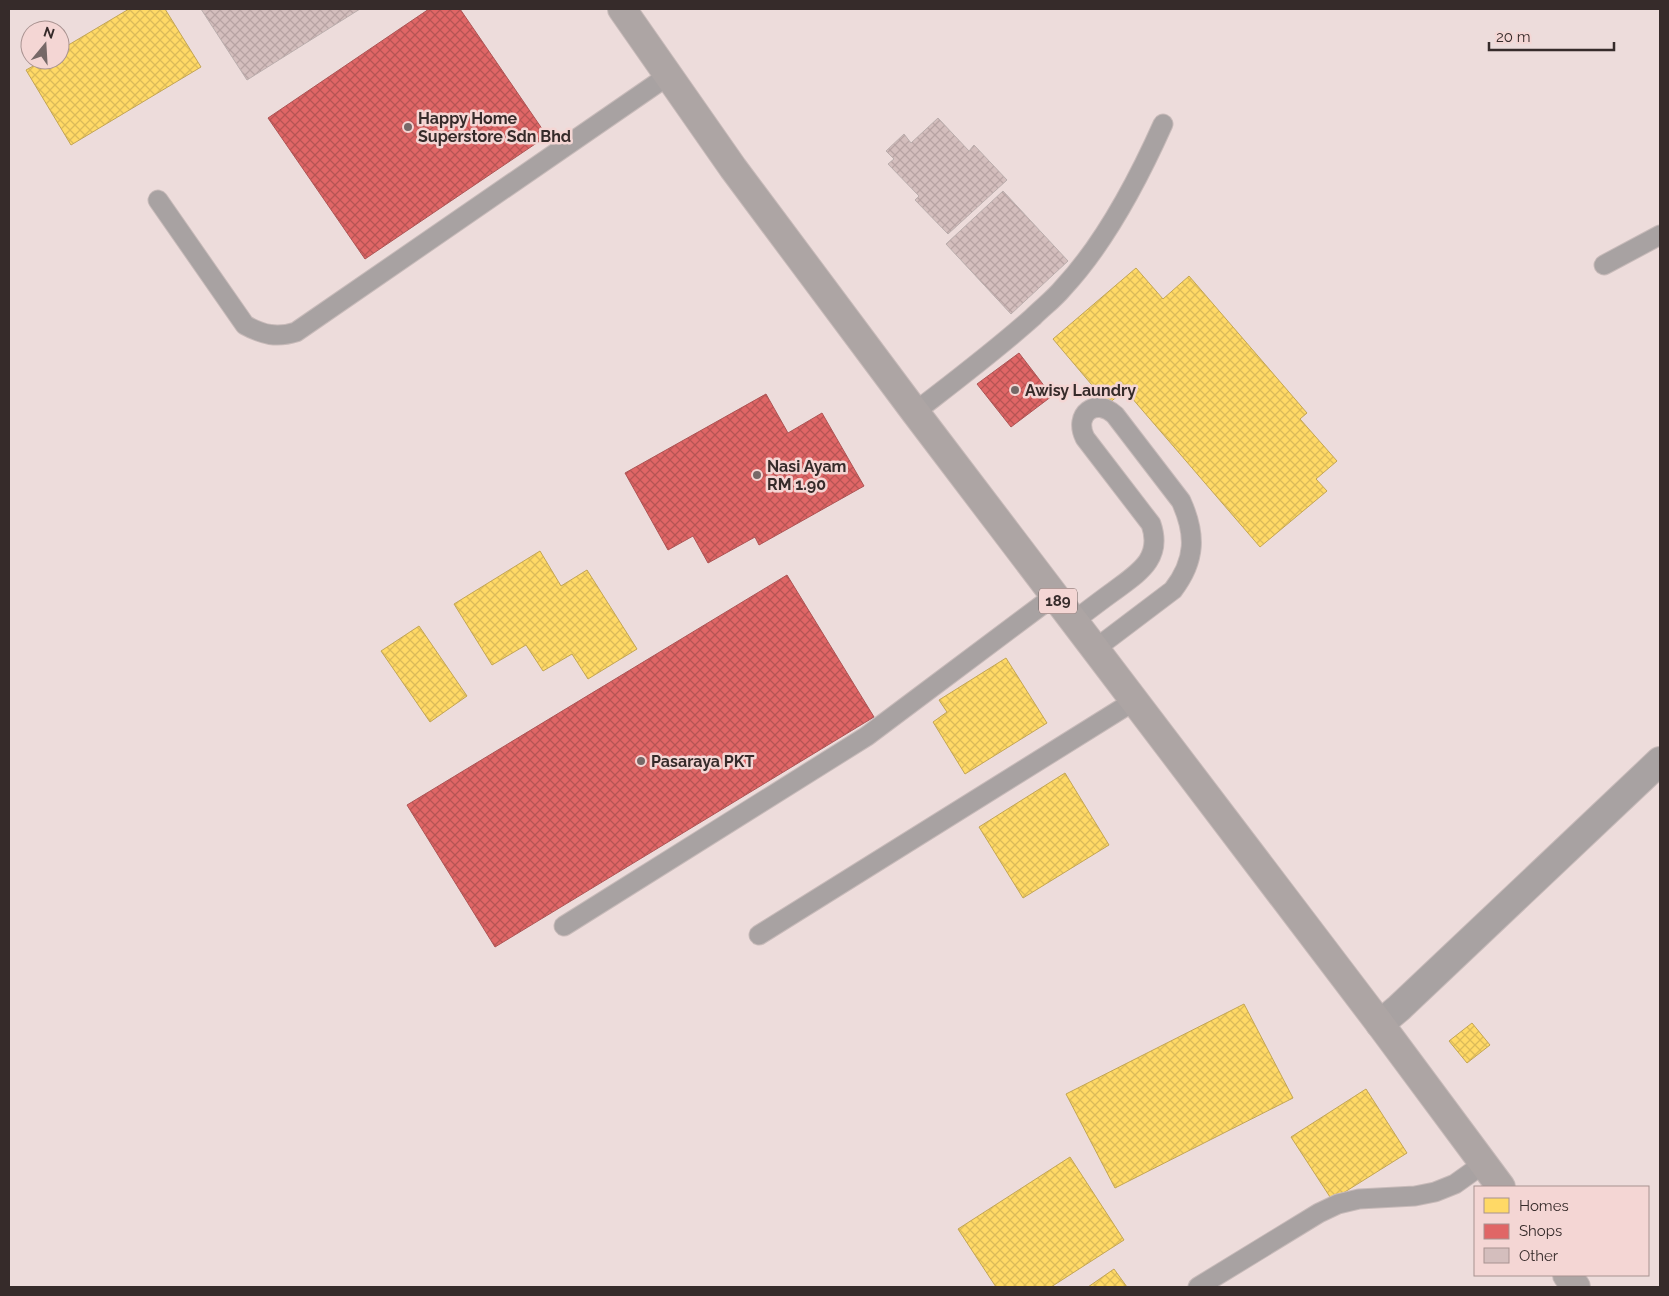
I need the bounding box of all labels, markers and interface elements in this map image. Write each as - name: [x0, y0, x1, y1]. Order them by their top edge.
- north arrow: [20, 20, 70, 70]
- scale bar: [1489, 20, 1614, 52]
- text: N: [41, 23, 57, 42]
- text: 20 m: [1496, 28, 1531, 46]
- place label: Happy Home Superstore Sdn Bhd: [418, 109, 571, 146]
- marker: Happy Home Superstore Sdn Bhd: [402, 121, 414, 133]
- place label: Awisy Laundry: [1025, 381, 1136, 400]
- marker: Awisy Laundry: [1009, 384, 1021, 396]
- place label: Nasi Ayam RM 1.90: [767, 457, 847, 494]
- marker: Nasi Ayam RM 1.90: [751, 469, 763, 481]
- road number: 189: [1039, 588, 1077, 614]
- place label: Pasaraya PKT: [651, 752, 754, 771]
- marker: Pasaraya PKT: [635, 755, 647, 767]
- legend: [1474, 1186, 1649, 1276]
- text: Homes: [1519, 1197, 1569, 1215]
- text: Shops: [1519, 1222, 1562, 1240]
- text: Other: [1519, 1247, 1559, 1265]

